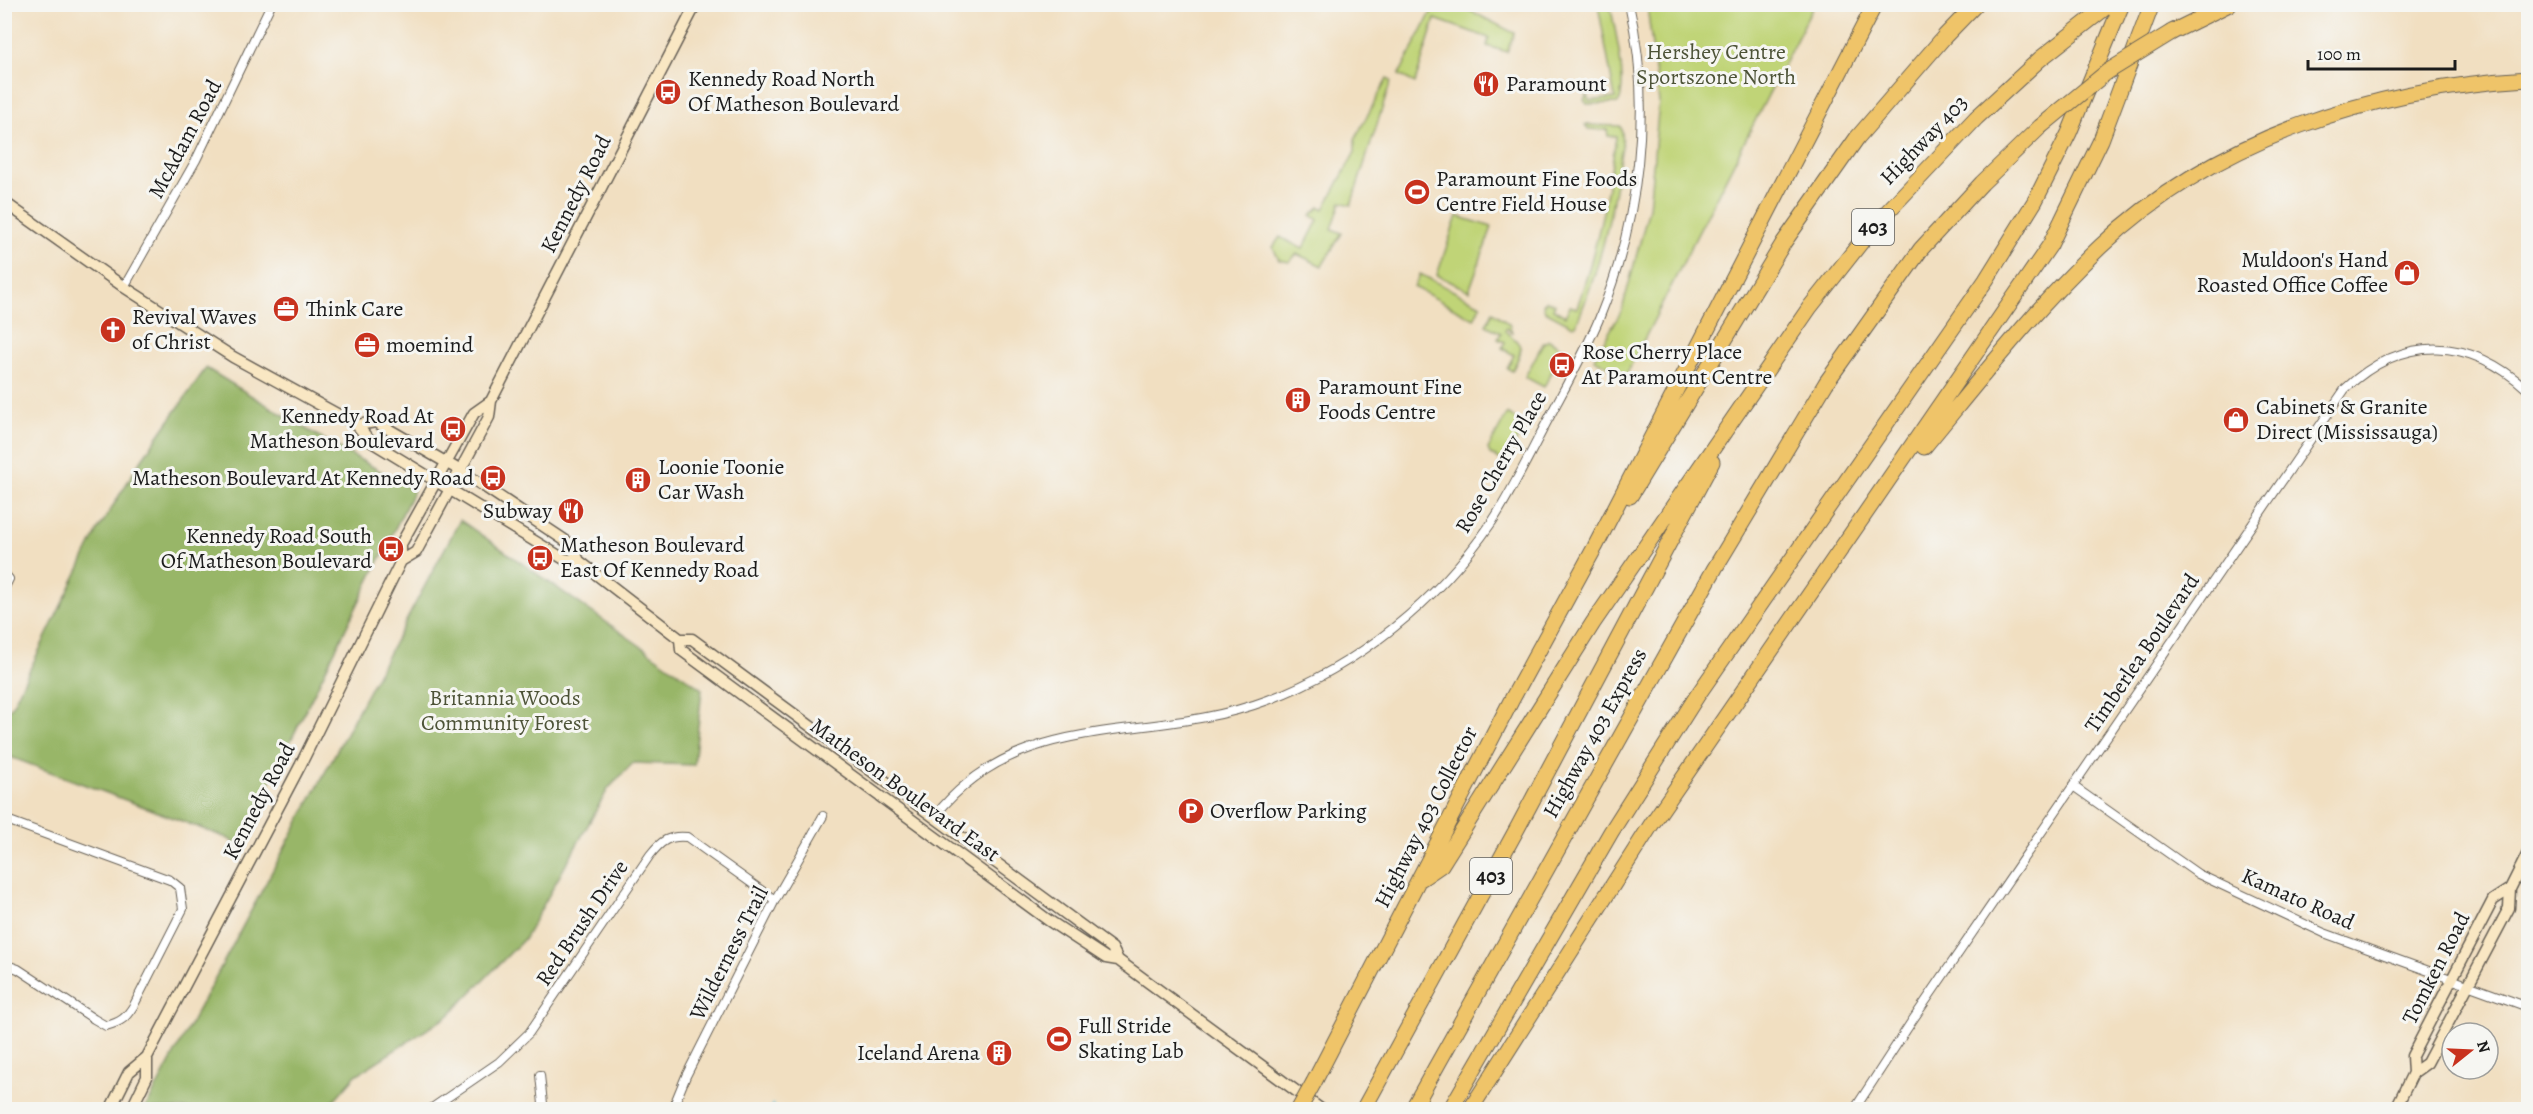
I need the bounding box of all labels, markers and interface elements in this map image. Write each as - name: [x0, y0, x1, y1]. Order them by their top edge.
- scale bar: [2308, 33, 2455, 71]
- park label: Hershey Centre Sportszone North: [1636, 37, 1796, 92]
- text: 100 m: [2317, 42, 2361, 66]
- place label: Kennedy Road North Of Matheson Boulevard: [688, 64, 899, 119]
- restaurant icon: Paramount: [1471, 69, 1501, 99]
- place label: Paramount: [1506, 69, 1607, 99]
- street label: McAdam Road: [141, 74, 229, 204]
- bus stop icon: Kennedy Road North Of Matheson Boulevard: [653, 77, 683, 107]
- street label: Highway 403: [1873, 88, 1975, 192]
- street label: Kennedy Road: [533, 130, 619, 258]
- place label: Paramount Fine Foods Centre Field House: [1436, 164, 1637, 219]
- sports icon: Paramount Fine Foods Centre Field House: [1402, 177, 1432, 207]
- road number: 403: [1852, 209, 1894, 245]
- place label: Muldoon's Hand Roasted Office Coffee: [2196, 245, 2388, 300]
- shop icon: Muldoon's Hand Roasted Office Coffee: [2392, 258, 2422, 288]
- office icon: Think Care: [271, 294, 301, 324]
- place label: Think Care: [306, 294, 403, 324]
- place label: Revival Waves of Christ: [132, 302, 257, 357]
- church icon: Revival Waves of Christ: [98, 315, 128, 345]
- office icon: moemind: [352, 330, 382, 360]
- place label: moemind: [386, 330, 474, 360]
- place label: Rose Cherry Place At Paramount Centre: [1581, 337, 1772, 392]
- bus stop icon: Rose Cherry Place At Paramount Centre: [1547, 350, 1577, 380]
- place label: Paramount Fine Foods Centre: [1318, 372, 1462, 427]
- building icon: Paramount Fine Foods Centre: [1283, 385, 1313, 415]
- street label: Rose Cherry Place: [1448, 385, 1554, 539]
- place label: Cabinets & Granite Direct (Mississauga): [2256, 392, 2438, 447]
- place label: Kennedy Road At Matheson Boulevard: [250, 401, 434, 456]
- shop icon: Cabinets & Granite Direct (Mississauga): [2221, 405, 2251, 435]
- bus stop icon: Kennedy Road At Matheson Boulevard: [438, 414, 468, 444]
- place label: Loonie Toonie Car Wash: [658, 452, 784, 507]
- place label: Matheson Boulevard At Kennedy Road: [132, 463, 474, 493]
- bus stop icon: Matheson Boulevard At Kennedy Road: [478, 463, 508, 493]
- building icon: Loonie Toonie Car Wash: [623, 465, 653, 495]
- place label: Subway: [483, 496, 552, 526]
- restaurant icon: Subway: [556, 496, 586, 526]
- place label: Kennedy Road South Of Matheson Boulevard: [161, 521, 372, 576]
- place label: Matheson Boulevard East Of Kennedy Road: [560, 530, 759, 585]
- bus stop icon: Kennedy Road South Of Matheson Boulevard: [376, 534, 406, 564]
- bus stop icon: Matheson Boulevard East Of Kennedy Road: [525, 543, 555, 573]
- street label: Timberlea Boulevard: [2078, 567, 2207, 738]
- street label: Highway 403 Express: [1536, 643, 1654, 823]
- park label: Britannia Woods Community Forest: [421, 683, 589, 738]
- street label: Matheson Boulevard East: [804, 711, 1006, 869]
- street label: Highway 403 Collector: [1367, 721, 1485, 913]
- street label: Kennedy Road: [216, 737, 303, 865]
- parking icon: Overflow Parking: [1176, 796, 1206, 826]
- place label: Overflow Parking: [1210, 796, 1367, 826]
- street label: Red Brush Drive: [529, 854, 635, 992]
- road number: 403: [1470, 858, 1512, 894]
- street label: Kamato Road: [2237, 861, 2359, 937]
- street label: Wilderness Trail: [682, 881, 776, 1026]
- street label: Tomken Road: [2395, 906, 2477, 1029]
- place label: Full Stride Skating Lab: [1078, 1011, 1184, 1066]
- north arrow: [2440, 1021, 2500, 1081]
- sports icon: Full Stride Skating Lab: [1044, 1024, 1074, 1054]
- place label: Iceland Arena: [857, 1038, 981, 1068]
- building icon: Iceland Arena: [984, 1038, 1014, 1068]
- text: N: [2471, 1038, 2496, 1056]

